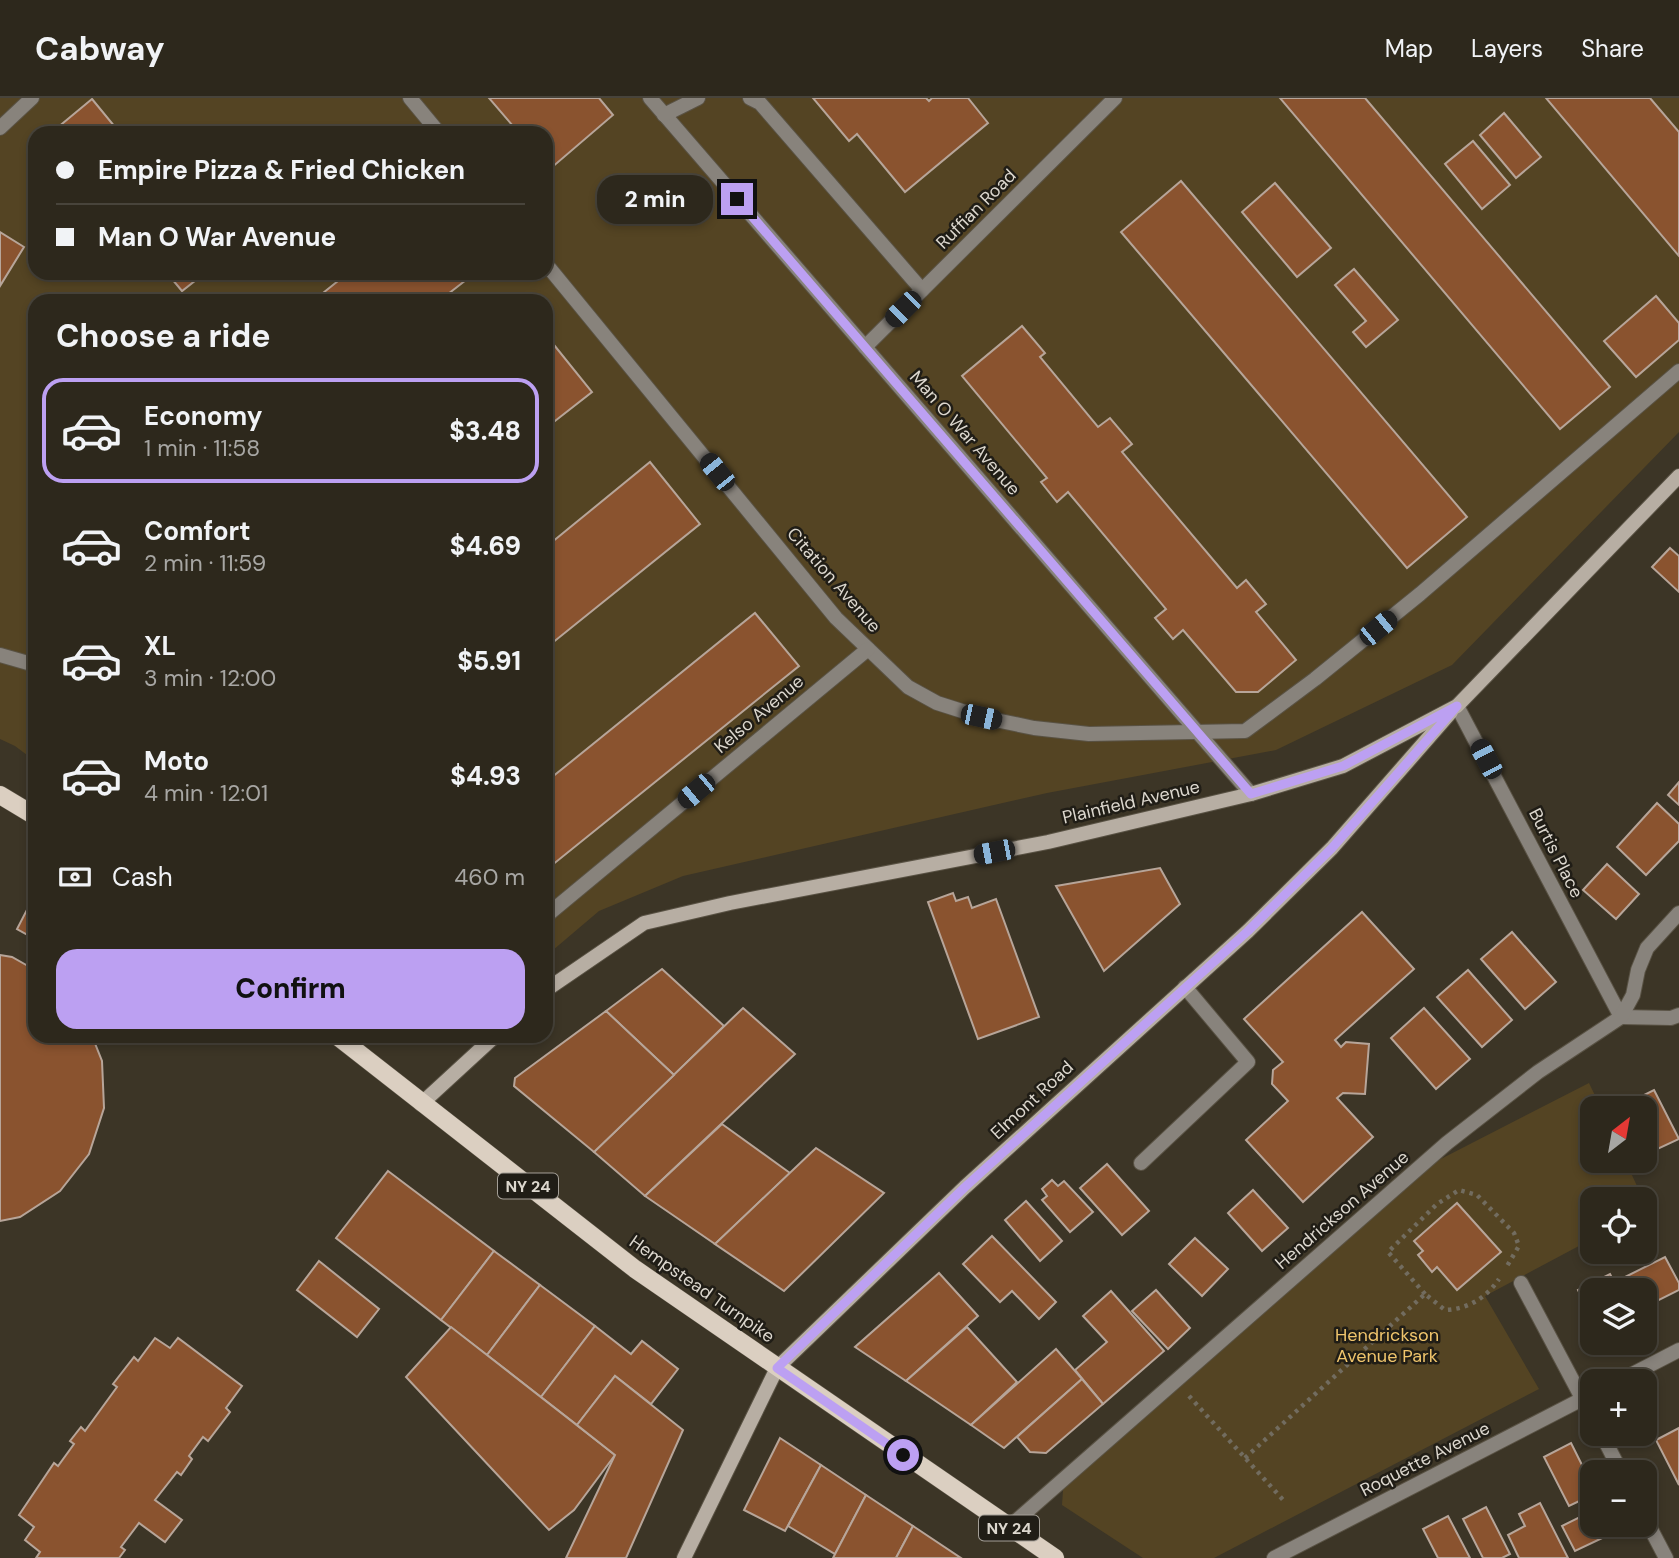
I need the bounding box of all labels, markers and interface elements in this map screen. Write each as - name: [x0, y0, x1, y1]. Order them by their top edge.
- text: Cabway: [35, 27, 165, 70]
- text: Map: [1385, 33, 1433, 64]
- text: Layers: [1471, 33, 1543, 64]
- text: Share: [1581, 33, 1644, 64]
- text: Empire Pizza & Fried Chicken: [98, 153, 465, 187]
- street label: Ruffian Road: [931, 164, 1021, 254]
- callout: 2 min: [597, 174, 712, 224]
- route end: [721, 183, 753, 215]
- text: 2 min: [624, 184, 686, 214]
- text: Man O War Avenue: [98, 220, 336, 254]
- car: [881, 287, 926, 331]
- text: Choose a ride: [56, 315, 271, 357]
- street label: Man O War Avenue: [904, 366, 1026, 500]
- icon: car: [60, 399, 123, 462]
- text: Economy: [144, 399, 262, 433]
- text: $3.48: [449, 414, 521, 448]
- text: 1 min · 11:58: [144, 433, 260, 463]
- car: [696, 449, 739, 495]
- icon: car: [60, 514, 123, 577]
- text: Comfort: [144, 514, 250, 548]
- street label: Citation Avenue: [782, 522, 886, 638]
- text: $4.69: [450, 529, 521, 563]
- text: 2 min · 11:59: [144, 548, 266, 578]
- car: [1356, 607, 1401, 649]
- icon: car: [60, 629, 123, 692]
- text: XL: [144, 629, 176, 663]
- text: $5.91: [457, 644, 521, 678]
- text: 3 min · 12:00: [144, 663, 276, 693]
- street label: Kelso Avenue: [709, 670, 809, 758]
- car: [959, 702, 1004, 732]
- car: [1467, 736, 1506, 782]
- icon: car: [60, 744, 123, 807]
- text: Moto: [144, 744, 209, 778]
- text: $4.93: [450, 759, 521, 793]
- car: [674, 769, 719, 813]
- street label: Plainfield Avenue: [1060, 775, 1202, 829]
- text: 4 min · 12:01: [144, 778, 268, 808]
- street label: Burtis Place: [1523, 804, 1589, 902]
- car: [972, 838, 1017, 866]
- icon: cash: [56, 858, 94, 896]
- text: Cash: [112, 860, 173, 894]
- text: 460 m: [454, 862, 525, 892]
- button: Confirm: [56, 949, 525, 1029]
- street label: Elmont Road: [985, 1055, 1079, 1145]
- north arrow: [1580, 1096, 1657, 1172]
- map controls: [1580, 1096, 1657, 1537]
- street label: Hendrickson Avenue: [1270, 1145, 1414, 1275]
- road number: NY 24: [498, 1174, 558, 1198]
- button: locate: [1580, 1187, 1657, 1264]
- street label: Hempstead Turnpike: [625, 1230, 779, 1348]
- button: layers: [1580, 1278, 1657, 1355]
- park label: Hendrickson Avenue Park: [1335, 1323, 1439, 1368]
- button: +: [1580, 1369, 1657, 1446]
- street label: Roquette Avenue: [1356, 1416, 1494, 1502]
- route start: [887, 1439, 919, 1471]
- button: −: [1580, 1460, 1657, 1537]
- road number: NY 24: [979, 1516, 1039, 1540]

